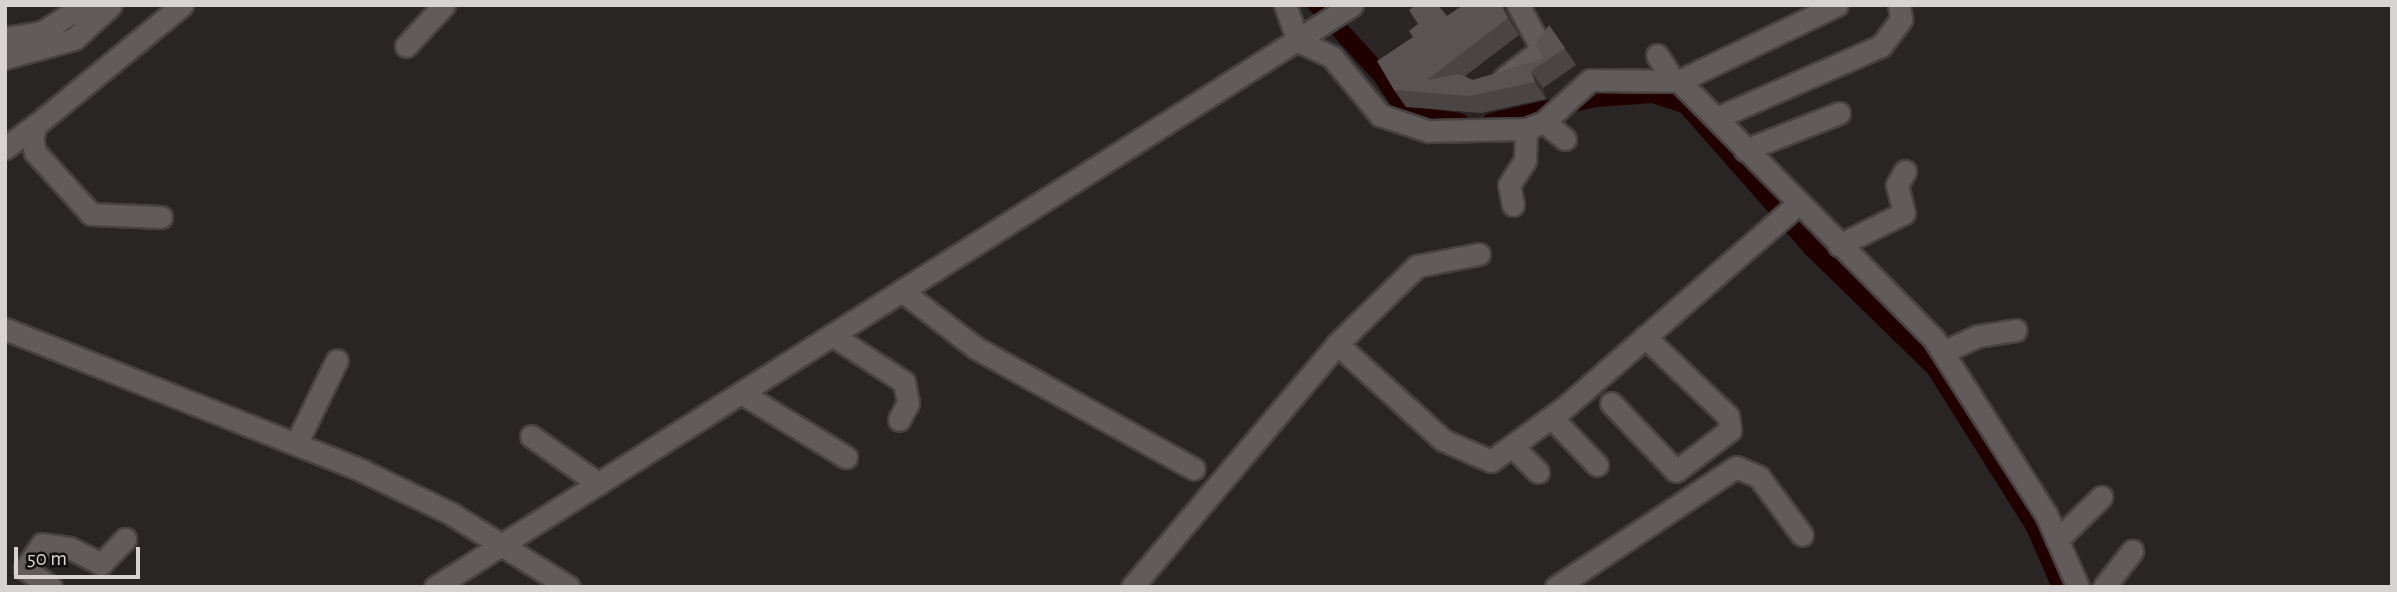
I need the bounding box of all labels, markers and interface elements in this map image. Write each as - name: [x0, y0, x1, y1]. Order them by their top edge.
- scale bar: [18, 532, 144, 576]
- text: 50 m: [27, 548, 67, 569]

